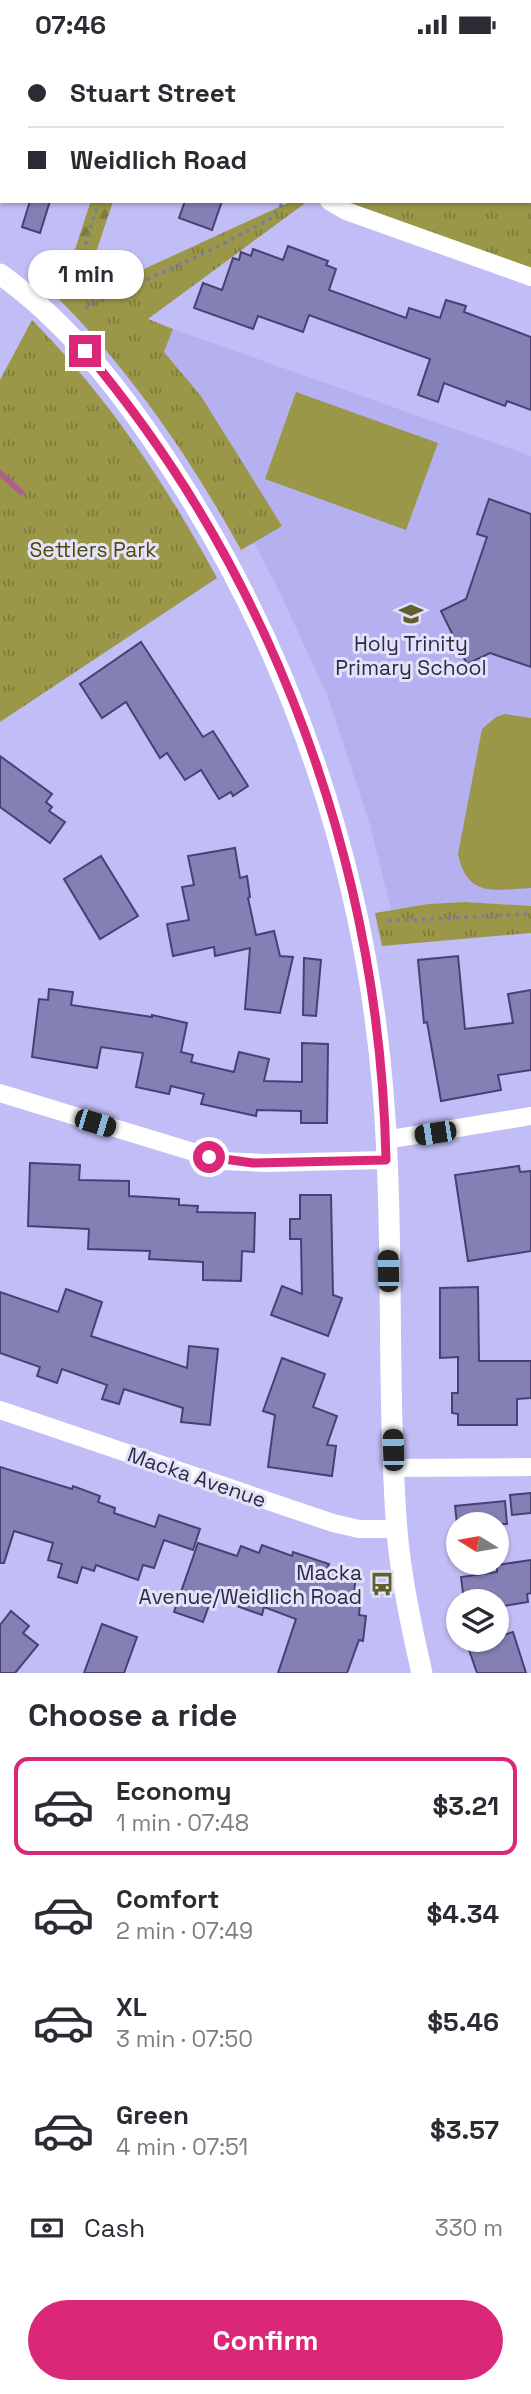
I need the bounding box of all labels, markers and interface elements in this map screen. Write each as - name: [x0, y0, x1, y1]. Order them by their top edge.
- text: 07:46: [35, 8, 106, 42]
- text: Stuart Street: [70, 76, 236, 110]
- text: Weidlich Road: [70, 143, 247, 177]
- callout: 1 min: [27, 250, 143, 299]
- text: 1 min: [58, 259, 114, 289]
- route end: [69, 335, 101, 367]
- park label: Settlers Park: [29, 536, 157, 563]
- school or university icon: Holy Trinity Primary School: [397, 600, 425, 628]
- place label: Holy Trinity Primary School: [335, 630, 487, 681]
- car: [72, 1107, 119, 1139]
- car: [413, 1119, 458, 1147]
- route start: [193, 1141, 225, 1173]
- car: [378, 1250, 399, 1292]
- car: [382, 1429, 405, 1471]
- street label: Macka Avenue: [124, 1441, 270, 1513]
- north arrow: [446, 1512, 509, 1575]
- map controls: [446, 1512, 509, 1652]
- place label: Macka Avenue/Weidlich Road: [139, 1559, 362, 1610]
- bus stop icon: Macka Avenue/Weidlich Road: [368, 1570, 396, 1598]
- button: layers: [446, 1589, 509, 1652]
- text: Choose a ride: [28, 1695, 238, 1735]
- text: Economy: [116, 1774, 232, 1808]
- icon: car: [32, 1775, 95, 1838]
- text: $3.21: [432, 1789, 499, 1823]
- text: 1 min · 07:48: [116, 1808, 249, 1838]
- text: Comfort: [116, 1882, 219, 1916]
- icon: car: [32, 1883, 95, 1946]
- text: $4.34: [427, 1897, 499, 1931]
- text: 2 min · 07:49: [116, 1916, 253, 1946]
- text: XL: [116, 1990, 147, 2024]
- icon: car: [32, 1991, 95, 2054]
- text: $5.46: [427, 2005, 499, 2039]
- text: 3 min · 07:50: [116, 2024, 253, 2054]
- text: Green: [116, 2098, 189, 2132]
- icon: car: [32, 2099, 95, 2162]
- text: $3.57: [430, 2113, 499, 2147]
- text: 4 min · 07:51: [116, 2132, 248, 2162]
- icon: cash: [28, 2209, 66, 2247]
- text: Cash: [84, 2211, 145, 2245]
- text: 330 m: [435, 2213, 503, 2243]
- button: Confirm: [28, 2300, 503, 2380]

